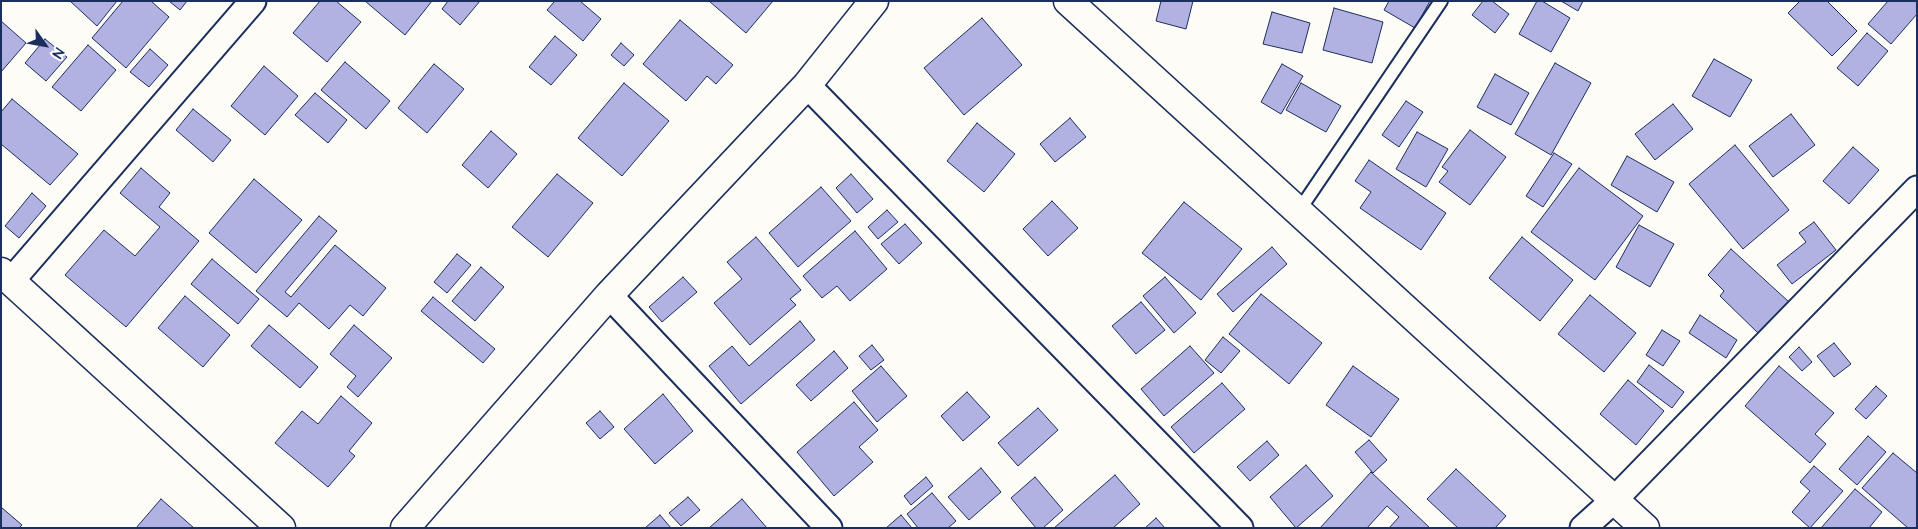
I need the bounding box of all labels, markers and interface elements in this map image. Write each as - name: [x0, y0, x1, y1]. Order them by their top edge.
- north arrow: [20, 20, 70, 70]
- text: N: [47, 44, 69, 62]

